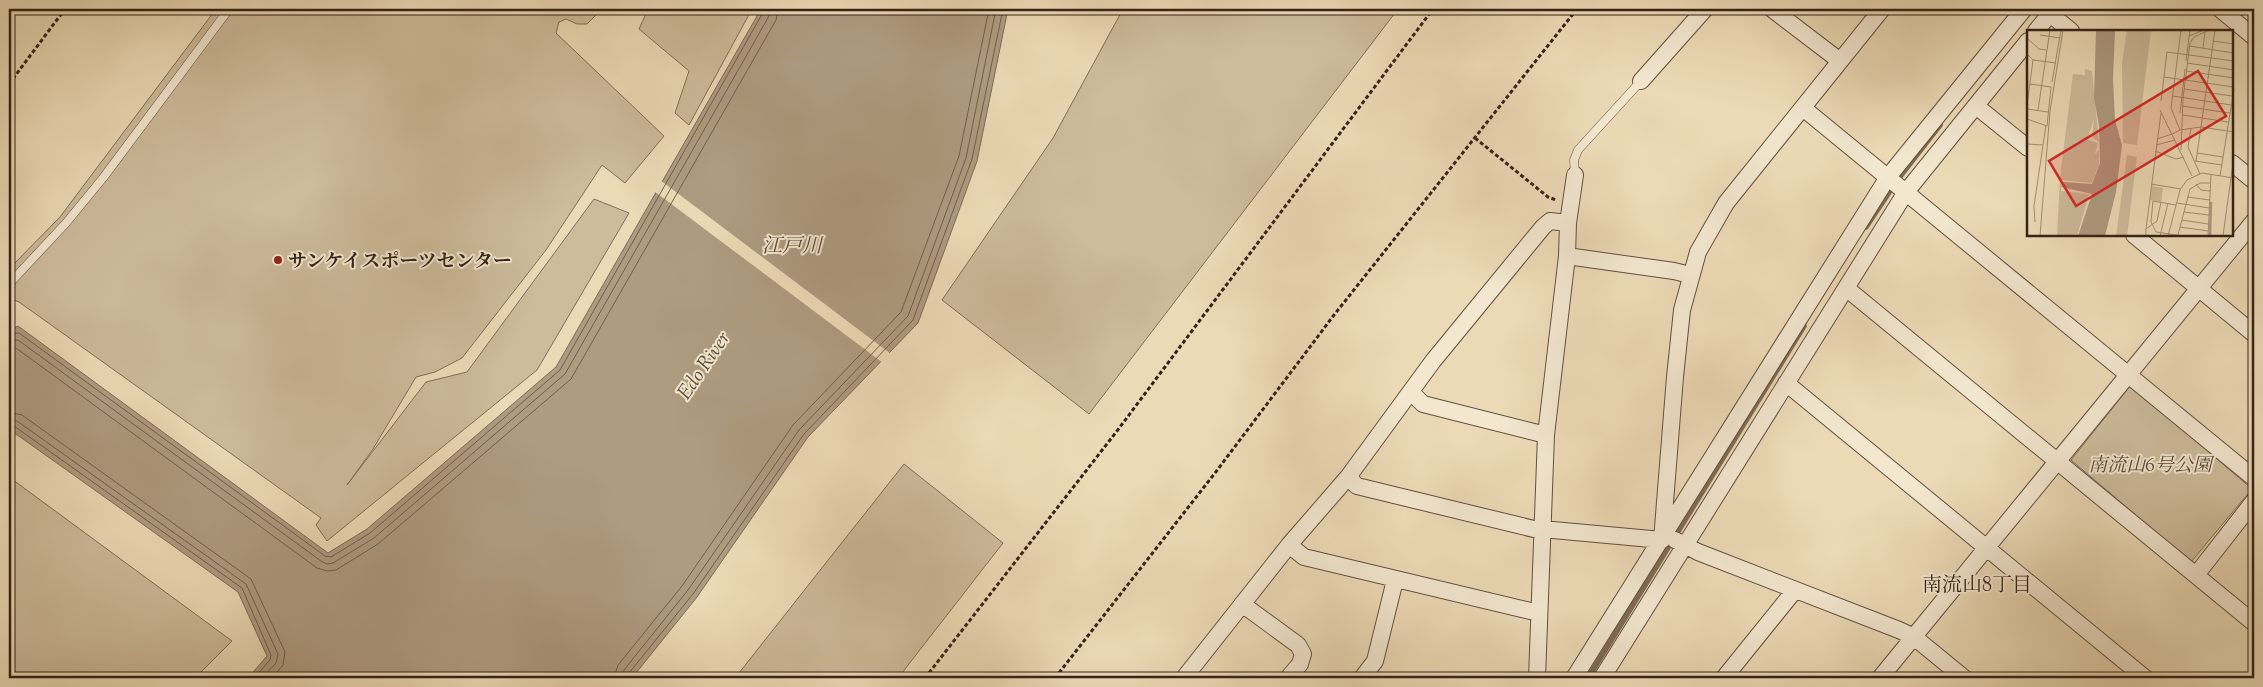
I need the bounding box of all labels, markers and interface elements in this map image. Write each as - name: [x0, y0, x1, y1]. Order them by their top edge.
- inset map: [2027, 30, 2233, 236]
- water label: 江戸川: [762, 233, 824, 262]
- place label: サンケイスポーツセンター: [288, 249, 512, 276]
- marker: サンケイスポーツセンター: [272, 254, 284, 266]
- water label: Edo River: [672, 327, 739, 406]
- park label: 南流山6号公園: [2088, 453, 2215, 480]
- district label: 南流山8丁目: [1922, 572, 2032, 601]

